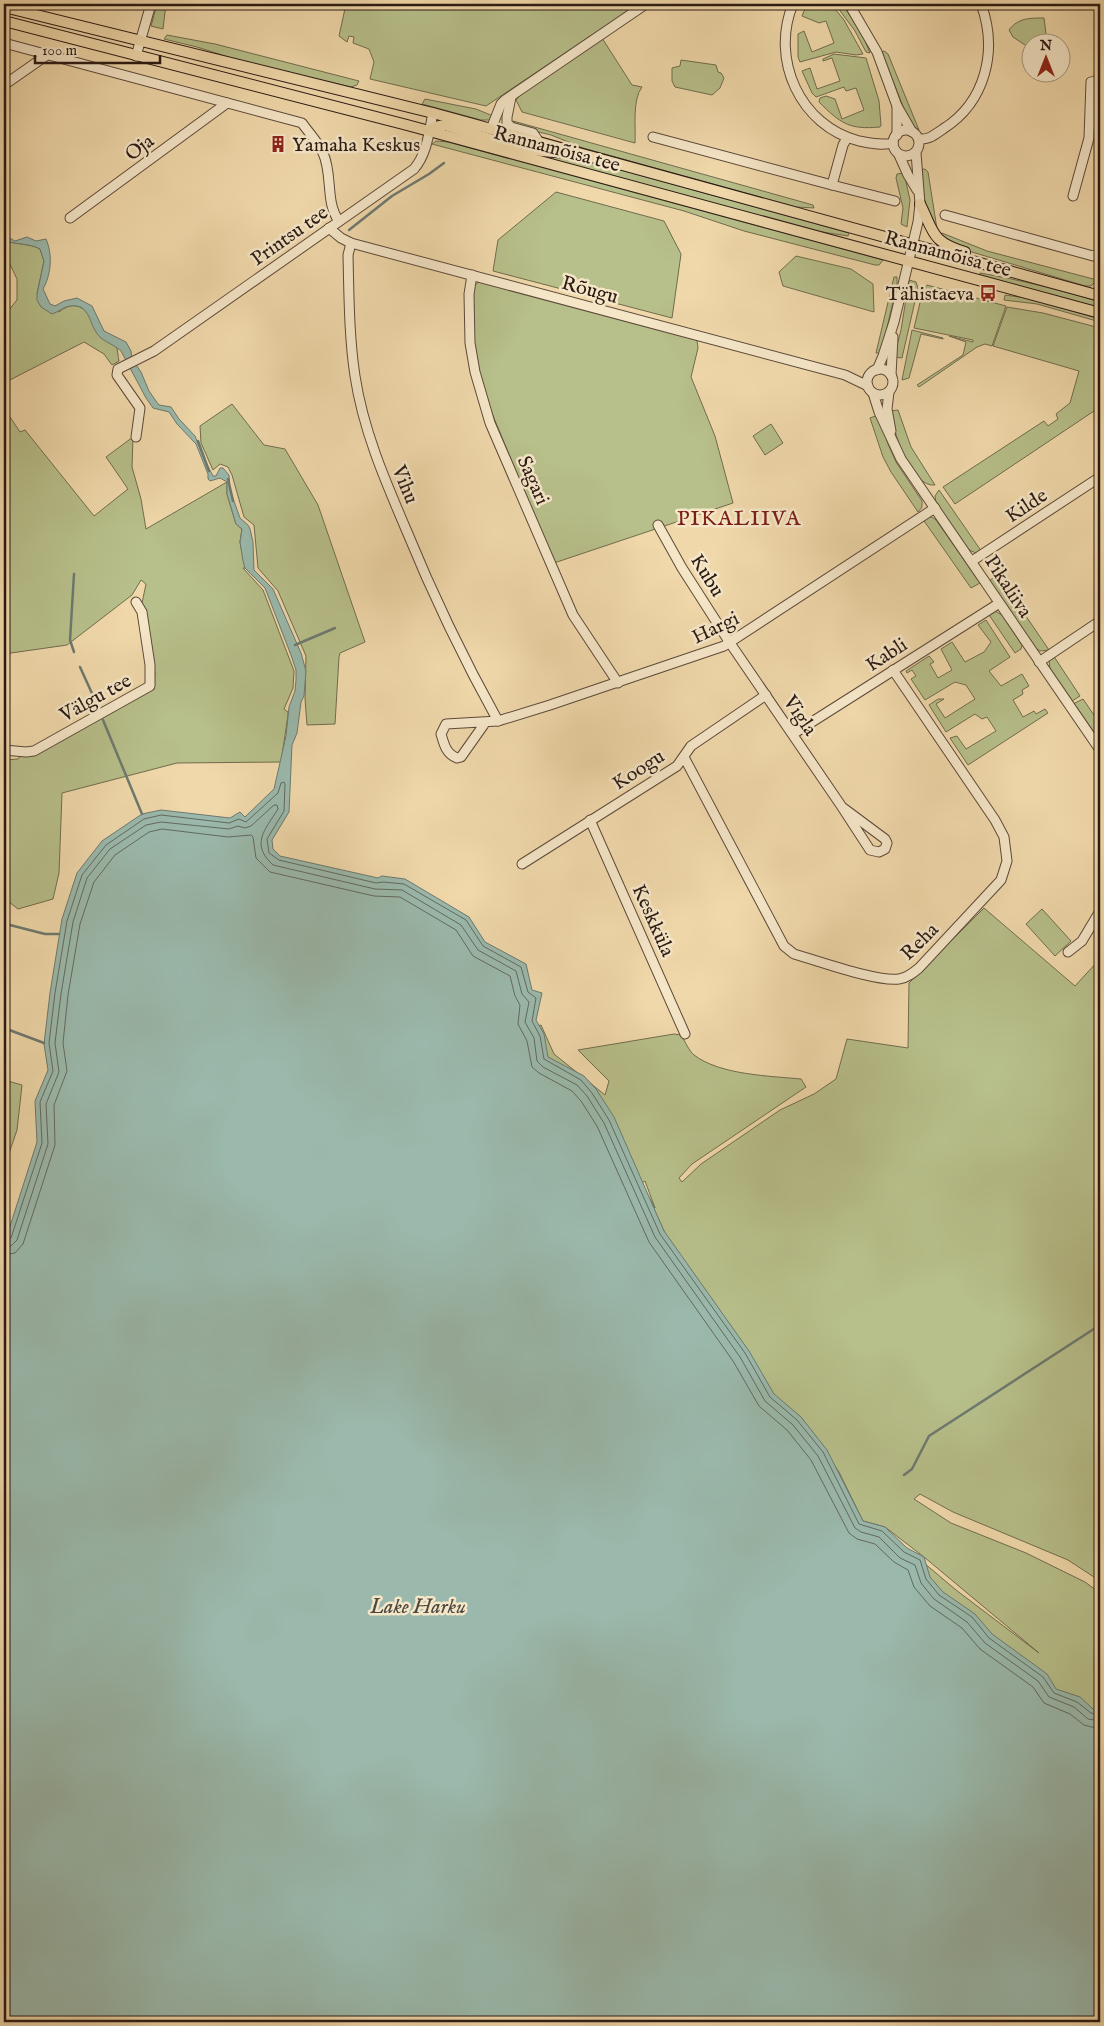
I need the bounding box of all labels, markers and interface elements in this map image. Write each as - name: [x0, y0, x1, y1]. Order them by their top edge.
- scale bar: [35, 32, 160, 64]
- north arrow: [1022, 32, 1072, 82]
- text: N: [1039, 37, 1052, 55]
- text: 100 m: [42, 41, 78, 60]
- street label: Rannamõisa tee: [490, 120, 623, 178]
- street label: Oja: [120, 129, 160, 167]
- place label: Yamaha Keskus: [292, 133, 420, 158]
- building icon: Yamaha Keskus: [268, 134, 288, 154]
- street label: Printsu tee: [246, 201, 333, 272]
- street label: Rannamõisa tee: [881, 225, 1014, 283]
- street label: Rõugu: [559, 271, 621, 310]
- place label: Tähistaeva: [886, 282, 974, 307]
- bus stop icon: Tähistaeva: [978, 283, 998, 303]
- street label: Sagari: [511, 452, 554, 509]
- street label: Vihu: [385, 461, 424, 507]
- street label: Kilde: [1001, 484, 1053, 529]
- district label: PIKALIIVA: [677, 505, 801, 533]
- street label: Kubu: [684, 550, 729, 602]
- street label: Pikaliiva: [978, 551, 1037, 623]
- street label: Hargi: [688, 606, 743, 650]
- street label: Kabli: [861, 633, 912, 678]
- street label: Välgu tee: [55, 668, 136, 729]
- street label: Vigla: [777, 690, 822, 741]
- street label: Koogu: [608, 744, 670, 796]
- street label: Keskküla: [626, 881, 680, 961]
- street label: Reha: [896, 918, 945, 966]
- water label: Lake Harku: [369, 1594, 466, 1621]

